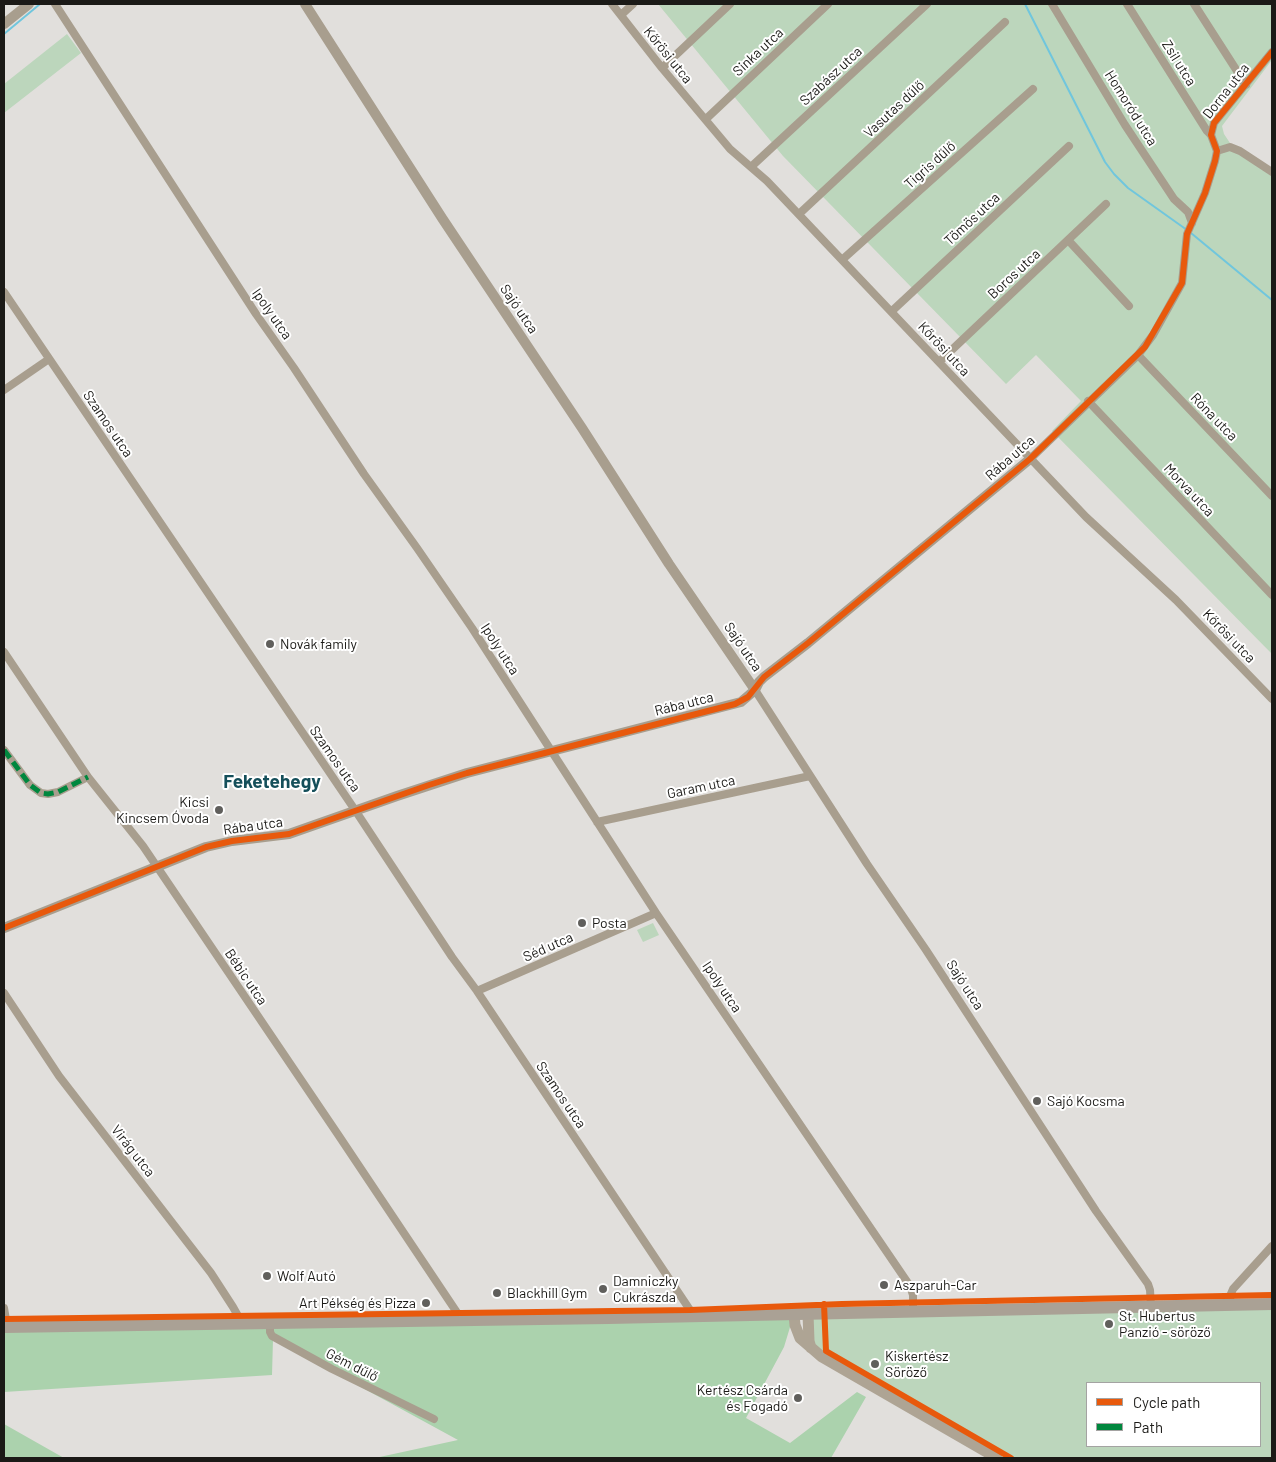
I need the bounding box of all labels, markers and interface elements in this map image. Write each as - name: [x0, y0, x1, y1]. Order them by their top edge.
- street label: Kőrösi utca: [640, 23, 696, 87]
- street label: Sinka utca: [729, 24, 787, 80]
- street label: Zsil utca: [1158, 37, 1200, 89]
- street label: Szabász utca: [796, 43, 866, 109]
- street label: Dorna utca: [1199, 60, 1253, 122]
- street label: Homoród utca: [1101, 67, 1161, 149]
- street label: Vasutas dűlő: [860, 77, 928, 141]
- street label: Tigris dűlő: [901, 138, 959, 192]
- street label: Tömös utca: [941, 189, 1003, 249]
- street label: Boros utca: [984, 246, 1044, 302]
- street label: Sajó utca: [496, 281, 542, 337]
- street label: Ipoly utca: [248, 285, 296, 343]
- street label: Kőrösi utca: [915, 318, 973, 380]
- street label: Szamos utca: [79, 387, 137, 461]
- street label: Róna utca: [1187, 389, 1241, 445]
- street label: Rába utca: [982, 432, 1038, 484]
- street label: Morva utca: [1160, 460, 1218, 520]
- street label: Kőrösi utca: [1199, 606, 1259, 666]
- street label: Sajó utca: [720, 619, 766, 675]
- street label: Ipoly utca: [477, 620, 523, 678]
- place label: Novák family: [280, 636, 357, 652]
- marker: Novák family: [264, 638, 276, 650]
- street label: Rába utca: [653, 689, 715, 719]
- street label: Szamos utca: [306, 723, 364, 795]
- district label: Feketehegy: [223, 771, 321, 793]
- street label: Garam utca: [665, 772, 737, 802]
- place label: Kicsi Kincsem Óvoda: [116, 794, 209, 826]
- marker: Kicsi Kincsem Óvoda: [213, 804, 225, 816]
- street label: Rába utca: [222, 813, 284, 839]
- place label: Posta: [592, 915, 627, 931]
- marker: Posta: [576, 917, 588, 929]
- street label: Séd utca: [520, 929, 576, 965]
- street label: Bébic utca: [221, 946, 271, 1008]
- street label: Sajó utca: [943, 957, 987, 1013]
- street label: Ipoly utca: [699, 958, 745, 1016]
- street label: Szamos utca: [532, 1058, 590, 1132]
- place label: Sajó Kocsma: [1047, 1093, 1125, 1109]
- marker: Sajó Kocsma: [1031, 1095, 1043, 1107]
- street label: Virág utca: [108, 1122, 158, 1180]
- place label: Wolf Autó: [277, 1268, 336, 1284]
- marker: Wolf Autó: [261, 1270, 273, 1282]
- place label: Damniczky Cukrászda: [613, 1273, 678, 1305]
- place label: Aszparuh-Car: [894, 1277, 977, 1293]
- marker: Aszparuh-Car: [878, 1279, 890, 1291]
- marker: Damniczky Cukrászda: [597, 1283, 609, 1295]
- place label: Blackhill Gym: [507, 1285, 587, 1301]
- marker: Blackhill Gym: [491, 1287, 503, 1299]
- place label: Art Pékség és Pizza: [299, 1295, 416, 1311]
- marker: Art Pékség és Pizza: [420, 1297, 432, 1309]
- place label: St. Hubertus Panzió - söröző: [1119, 1308, 1211, 1340]
- marker: St. Hubertus Panzió - söröző: [1103, 1318, 1115, 1330]
- street label: Gém dűlő: [323, 1345, 381, 1385]
- place label: Kiskertész Söröző: [885, 1348, 949, 1380]
- marker: Kiskertész Söröző: [869, 1358, 881, 1370]
- place label: Kertész Csárda és Fogadó: [697, 1382, 788, 1414]
- legend: [1086, 1382, 1261, 1447]
- marker: Kertész Csárda és Fogadó: [792, 1392, 804, 1404]
- text: Cycle path: [1133, 1393, 1200, 1411]
- text: Path: [1133, 1418, 1163, 1436]

